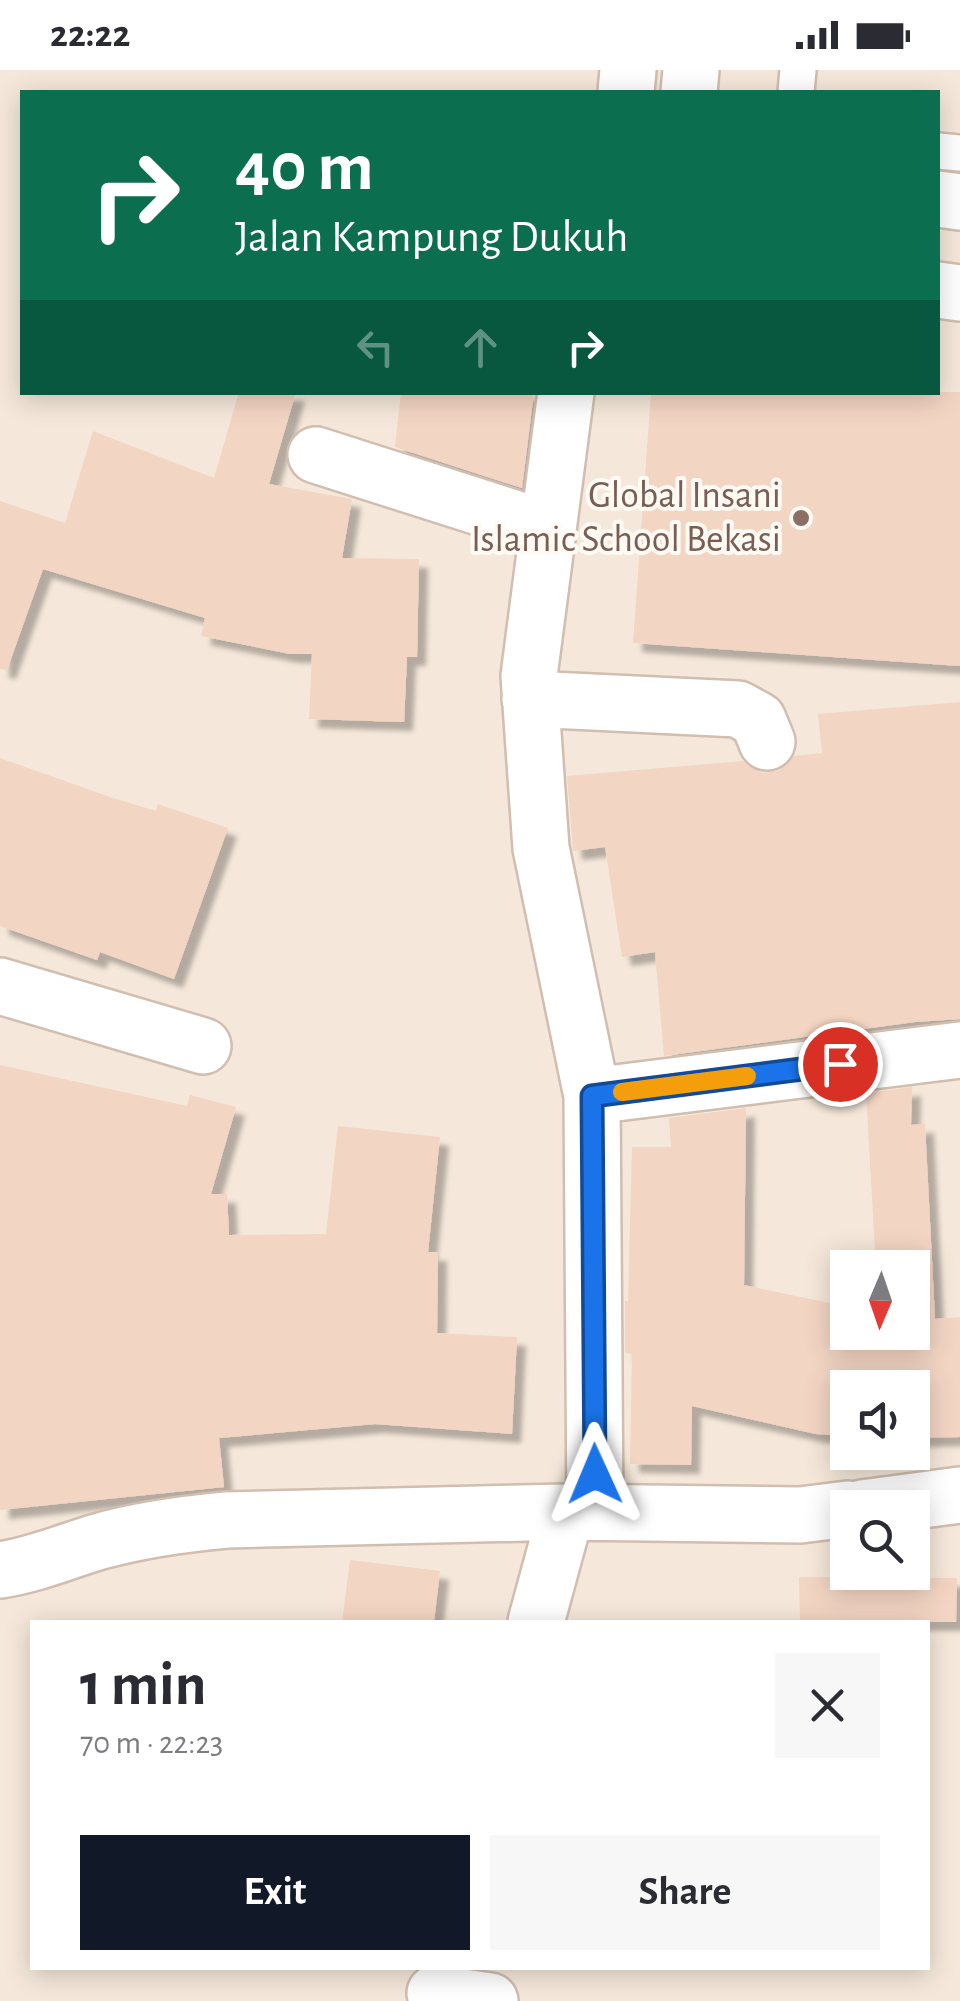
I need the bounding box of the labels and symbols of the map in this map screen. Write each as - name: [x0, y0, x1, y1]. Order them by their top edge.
- place label: Global Insani Islamic School Bekasi: [471, 477, 781, 559]
- marker: Global Insani Islamic School Bekasi: [790, 507, 812, 529]
- pin: [798, 1022, 883, 1107]
- north arrow: [830, 1250, 930, 1350]
- position arrow: [543, 1422, 647, 1526]

